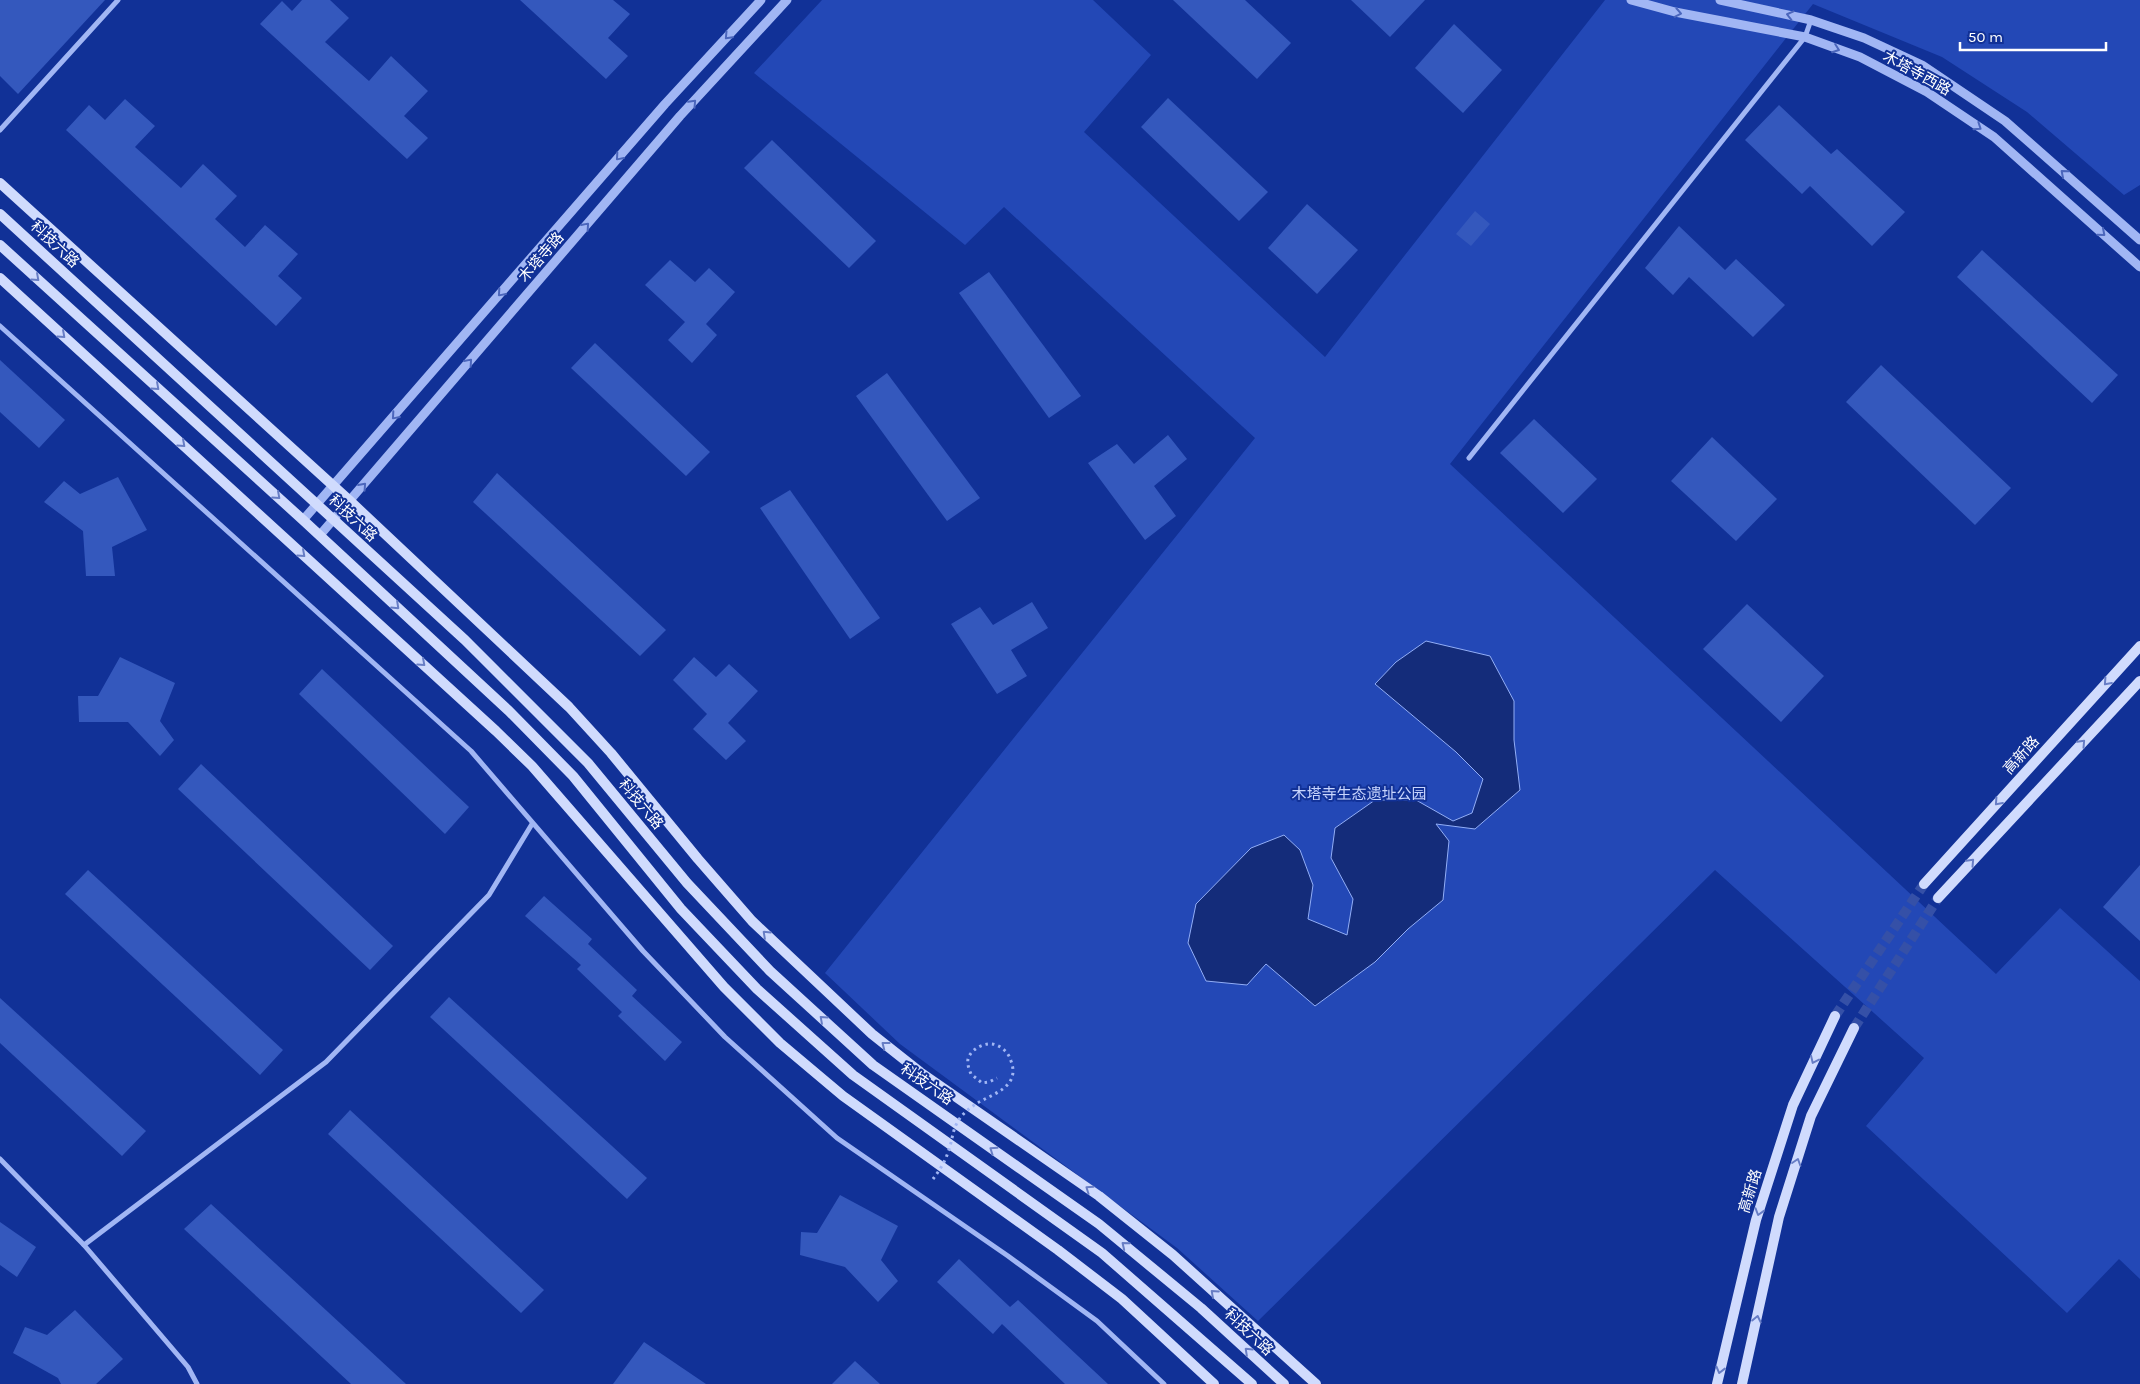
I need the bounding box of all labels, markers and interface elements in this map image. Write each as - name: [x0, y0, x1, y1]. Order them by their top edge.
- one-way arrow: [1674, 7, 1683, 17]
- one-way arrow: [1786, 10, 1795, 21]
- scale bar: [1960, 20, 2106, 52]
- text: 50 m: [1968, 28, 2003, 46]
- one-way arrow: [724, 30, 733, 39]
- one-way arrow: [1832, 43, 1840, 53]
- street label: 木塔寺西路: [1880, 47, 1954, 99]
- one-way arrow: [687, 99, 696, 108]
- one-way arrow: [1973, 121, 1982, 130]
- one-way arrow: [616, 151, 625, 160]
- one-way arrow: [2061, 170, 2070, 179]
- street label: 科技六路: [27, 217, 83, 271]
- one-way arrow: [581, 222, 590, 231]
- one-way arrow: [2096, 227, 2105, 236]
- street label: 木塔寺路: [515, 228, 567, 286]
- one-way arrow: [31, 272, 40, 281]
- one-way arrow: [498, 287, 507, 296]
- one-way arrow: [56, 329, 65, 338]
- one-way arrow: [464, 359, 473, 368]
- one-way arrow: [151, 381, 160, 390]
- one-way arrow: [391, 410, 400, 419]
- one-way arrow: [176, 439, 185, 448]
- one-way arrow: [358, 482, 367, 491]
- one-way arrow: [271, 490, 280, 499]
- street label: 科技六路: [325, 491, 381, 545]
- one-way arrow: [296, 548, 305, 557]
- one-way arrow: [391, 600, 400, 609]
- one-way arrow: [417, 658, 426, 667]
- one-way arrow: [2104, 677, 2113, 686]
- street label: 高新路: [1999, 732, 2043, 778]
- one-way arrow: [2076, 740, 2085, 749]
- street label: 科技六路: [615, 775, 667, 833]
- park label: 木塔寺生态遗址公园: [1291, 785, 1427, 803]
- one-way arrow: [1995, 797, 2004, 806]
- one-way arrow: [1965, 859, 1974, 868]
- one-way arrow: [763, 931, 772, 940]
- one-way arrow: [820, 1016, 829, 1025]
- one-way arrow: [882, 1042, 891, 1050]
- one-way arrow: [1810, 1055, 1820, 1064]
- street label: 科技六路: [897, 1059, 957, 1109]
- one-way arrow: [990, 1147, 999, 1156]
- one-way arrow: [1791, 1158, 1801, 1167]
- street label: 高新路: [1735, 1167, 1765, 1215]
- one-way arrow: [1085, 1186, 1095, 1195]
- one-way arrow: [1755, 1208, 1765, 1216]
- one-way arrow: [1122, 1243, 1131, 1251]
- one-way arrow: [1211, 1290, 1220, 1299]
- street label: 科技六路: [1221, 1305, 1277, 1359]
- one-way arrow: [1751, 1315, 1761, 1324]
- one-way arrow: [1245, 1348, 1254, 1357]
- one-way arrow: [1715, 1366, 1726, 1375]

